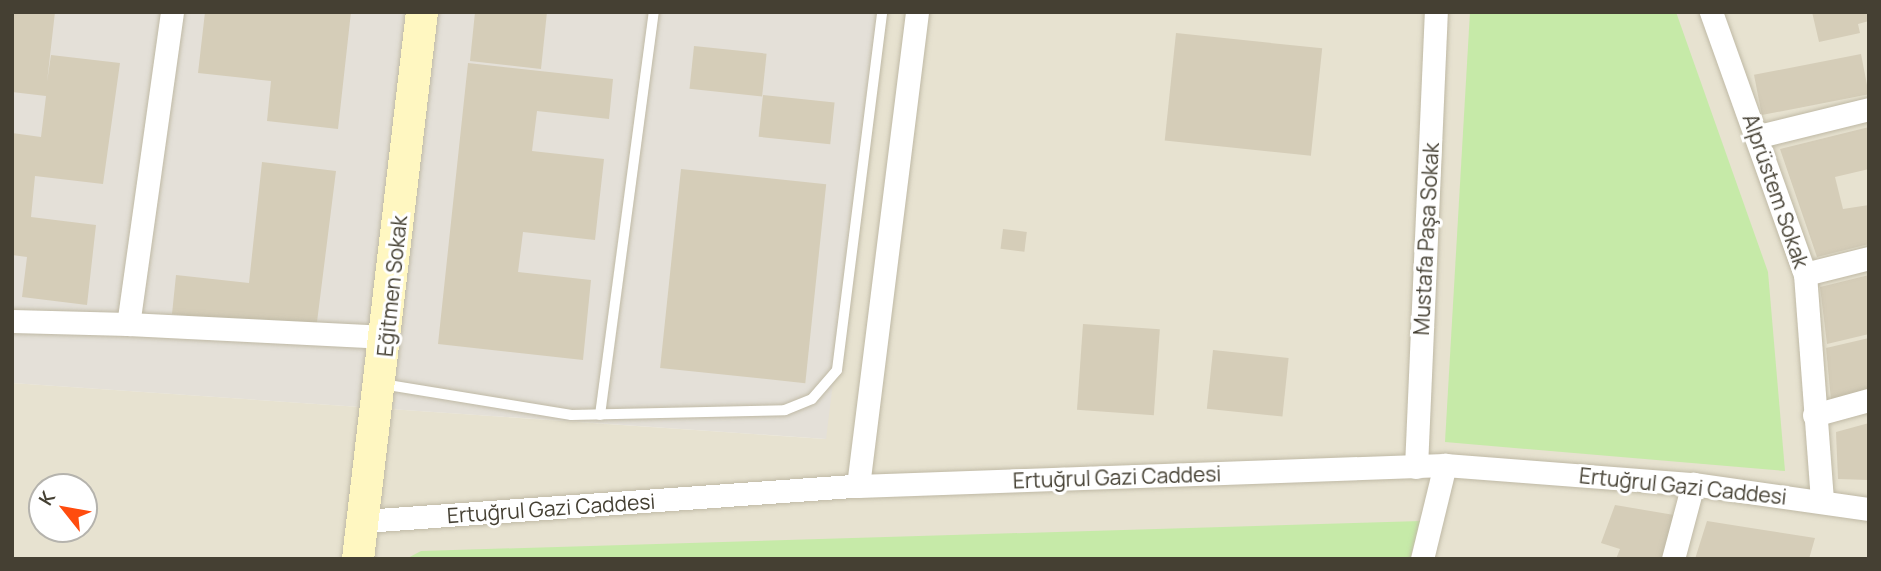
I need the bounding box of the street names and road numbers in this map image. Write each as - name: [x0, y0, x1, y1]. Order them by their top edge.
- street label: Alprüstem Sokak: [1738, 111, 1814, 271]
- street label: Mustafa Paşa Sokak: [1408, 142, 1444, 336]
- street label: Eğitmen Sokak: [372, 214, 412, 358]
- street label: Ertuğrul Gazi Caddesi: [1012, 461, 1222, 493]
- street label: Ertuğrul Gazi Caddesi: [1578, 463, 1788, 509]
- street label: Ertuğrul Gazi Caddesi: [446, 488, 656, 528]

